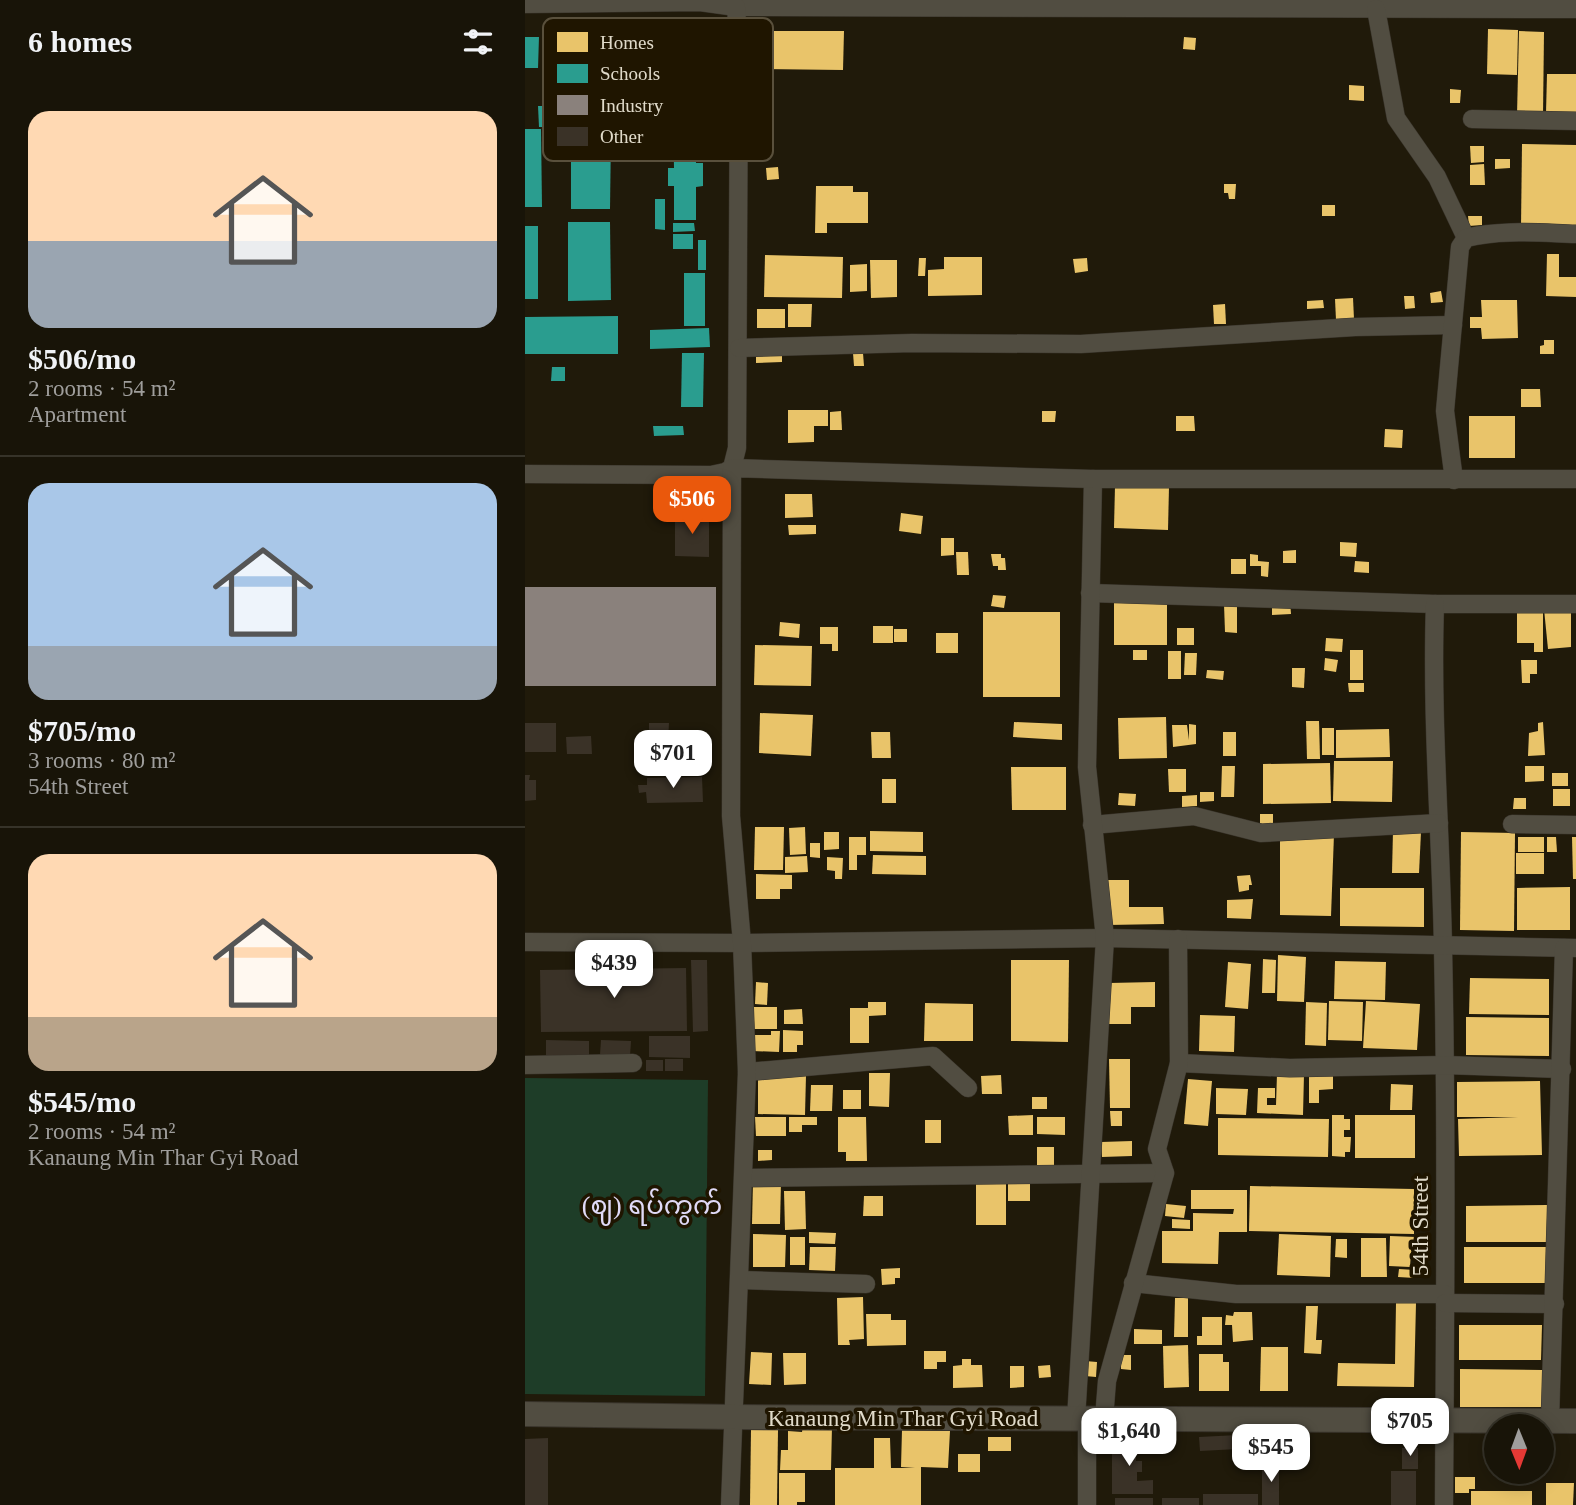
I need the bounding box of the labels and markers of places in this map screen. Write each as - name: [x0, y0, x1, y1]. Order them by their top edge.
- pin: $506: [651, 476, 733, 536]
- pin: $701: [632, 730, 714, 790]
- pin: $439: [573, 940, 655, 1000]
- pin: $705: [1369, 1398, 1451, 1458]
- pin: $1,640: [1072, 1408, 1186, 1468]
- pin: $545: [1230, 1424, 1312, 1484]

